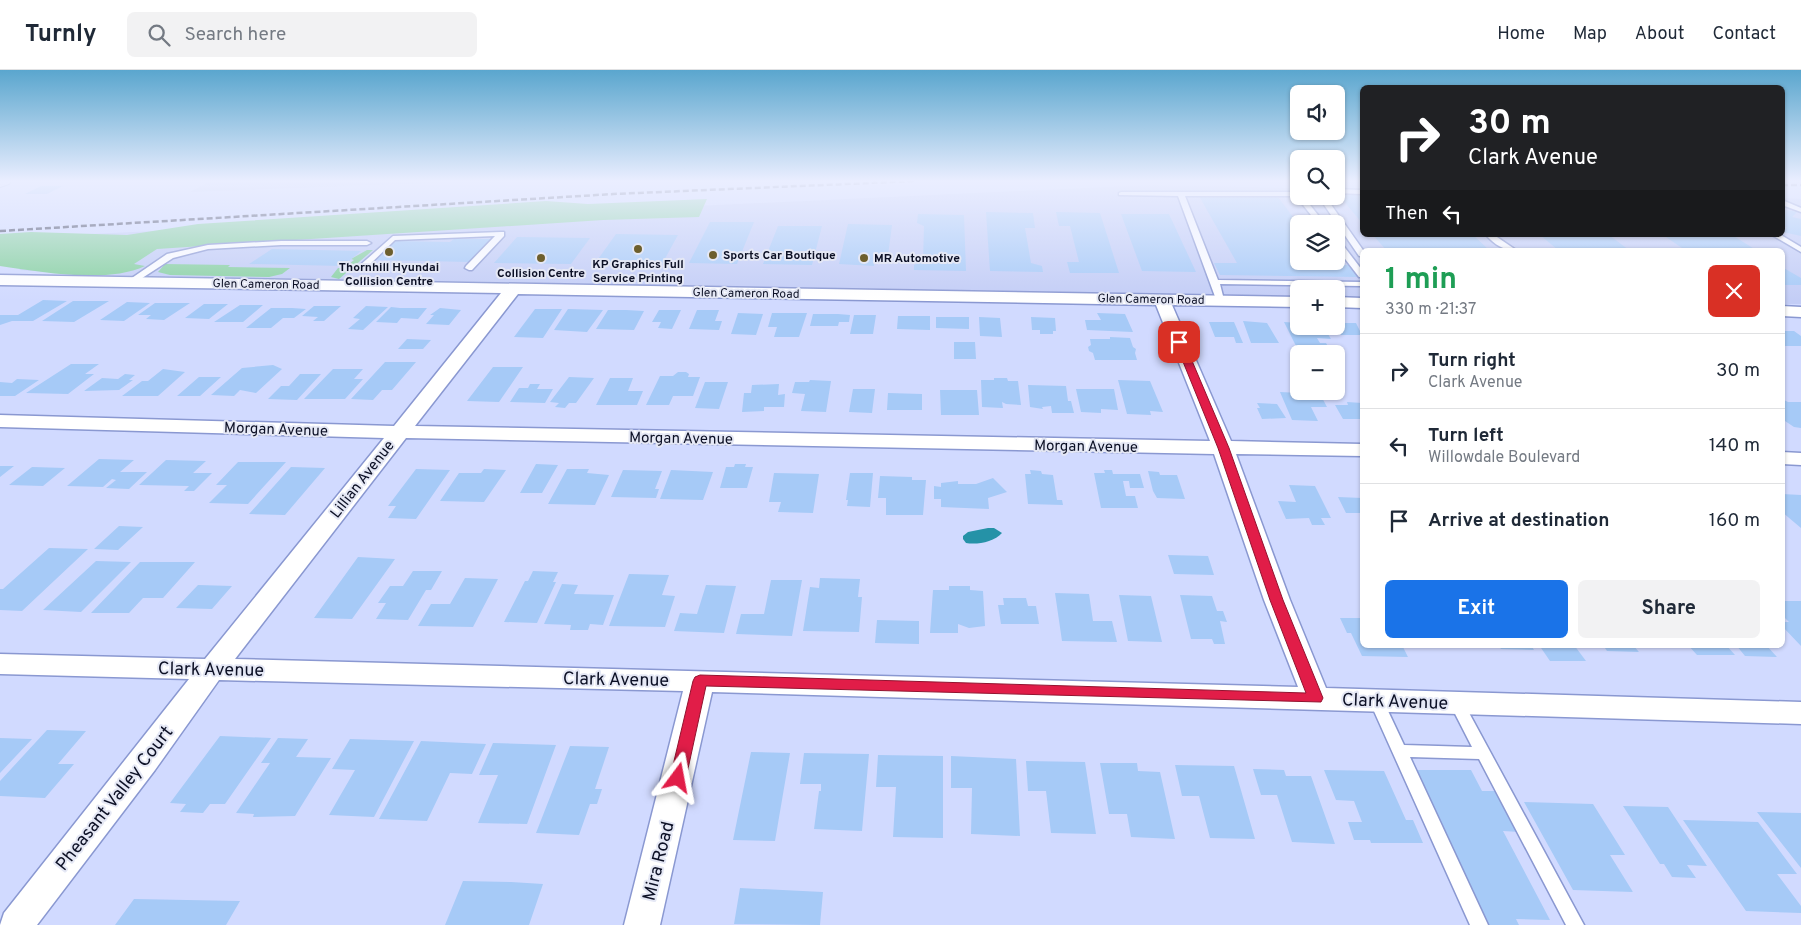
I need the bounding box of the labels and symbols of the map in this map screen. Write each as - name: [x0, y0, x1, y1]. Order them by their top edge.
- marker: KP Graphics Full Service Printing: [632, 243, 644, 255]
- marker: Thornhill Hyundai Collision Centre: [383, 246, 395, 258]
- place label: Sports Car Boutique: [723, 248, 836, 264]
- marker: Sports Car Boutique: [707, 249, 719, 261]
- place label: MR Automotive: [874, 251, 960, 267]
- marker: Collision Centre: [535, 252, 547, 264]
- marker: MR Automotive: [858, 252, 870, 264]
- place label: KP Graphics Full Service Printing: [592, 257, 684, 287]
- place label: Thornhill Hyundai Collision Centre: [339, 260, 439, 290]
- place label: Collision Centre: [497, 266, 585, 282]
- street label: Glen Cameron Road: [212, 276, 320, 294]
- street label: Glen Cameron Road: [692, 285, 800, 303]
- street label: Glen Cameron Road: [1097, 291, 1205, 309]
- pin: [1158, 321, 1200, 363]
- street label: Morgan Avenue: [224, 419, 328, 442]
- street label: Morgan Avenue: [629, 429, 733, 450]
- street label: Lillian Avenue: [327, 437, 399, 523]
- street label: Morgan Avenue: [1034, 437, 1138, 458]
- street label: Clark Avenue: [158, 658, 264, 683]
- street label: Clark Avenue: [563, 668, 669, 693]
- street label: Clark Avenue: [1341, 689, 1448, 716]
- street label: Pheasant Valley Court: [51, 722, 179, 876]
- position arrow: [651, 751, 703, 803]
- street label: Mira Road: [638, 819, 680, 903]

